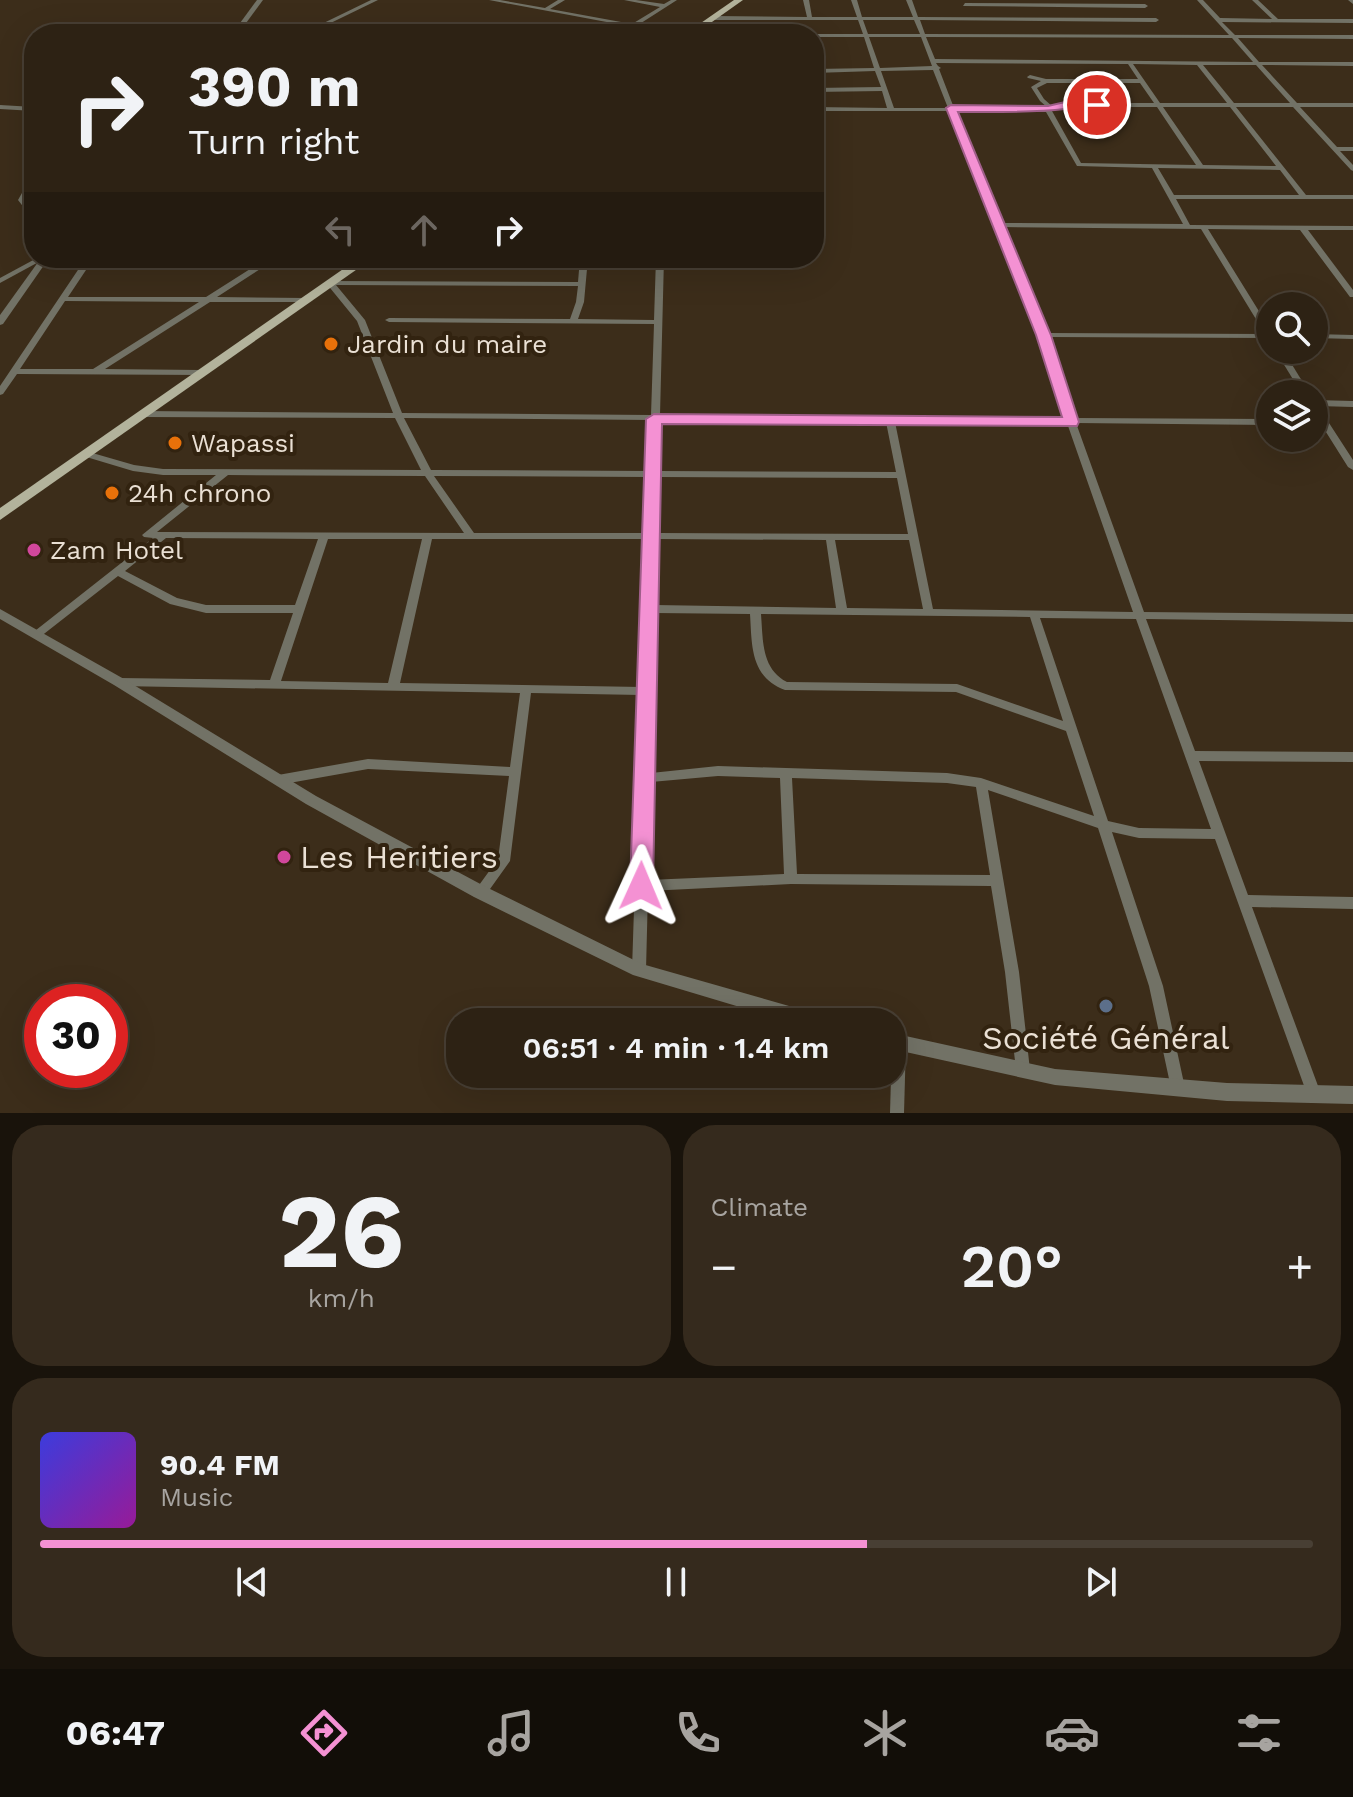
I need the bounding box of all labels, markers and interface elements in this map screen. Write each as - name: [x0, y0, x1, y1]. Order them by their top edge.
- text: 390 m: [188, 54, 360, 120]
- icon: right: [56, 56, 160, 160]
- pin: [1063, 71, 1131, 139]
- icon: arrive: [1075, 83, 1119, 127]
- text: Turn right: [188, 121, 359, 163]
- icon: left: [318, 208, 362, 252]
- icon: ahead: [402, 208, 446, 252]
- icon: right: [486, 208, 530, 252]
- map controls: [1256, 292, 1328, 452]
- button: search: [1256, 292, 1328, 364]
- place label: Jardin du maire: [347, 329, 547, 359]
- marker: Jardin du maire: [322, 335, 340, 353]
- button: layers: [1256, 380, 1328, 452]
- place label: Wapassi: [191, 428, 295, 458]
- marker: Wapassi: [166, 434, 184, 452]
- place label: 24h chrono: [128, 478, 271, 508]
- marker: 24h chrono: [103, 484, 121, 502]
- place label: Zam Hotel: [50, 535, 183, 565]
- marker: Zam Hotel: [25, 541, 43, 559]
- place label: Les Heritiers: [300, 838, 498, 876]
- position arrow: [599, 844, 683, 928]
- marker: Les Heritiers: [275, 848, 293, 866]
- speed limit sign: 30: [24, 984, 128, 1088]
- marker: Société Général: [1097, 997, 1115, 1015]
- place label: Société Général: [982, 1019, 1230, 1057]
- text: 06:51 · 4 min · 1.4 km: [523, 1030, 829, 1065]
- text: 26: [278, 1170, 404, 1292]
- text: Climate: [711, 1192, 808, 1222]
- text: 20°: [960, 1231, 1063, 1302]
- text: −: [711, 1241, 737, 1293]
- text: +: [1286, 1241, 1313, 1293]
- text: km/h: [308, 1283, 375, 1313]
- text: 90.4 FM: [160, 1447, 280, 1482]
- text: Music: [160, 1482, 233, 1512]
- icon: previous: [230, 1560, 274, 1604]
- icon: pause: [654, 1560, 698, 1604]
- icon: next: [1079, 1560, 1123, 1604]
- icon: directions: [296, 1705, 352, 1761]
- icon: music: [483, 1705, 539, 1761]
- icon: phone: [670, 1705, 726, 1761]
- icon: climate: [857, 1705, 913, 1761]
- icon: car: [1044, 1705, 1100, 1761]
- icon: filters: [1231, 1705, 1287, 1761]
- text: 06:47: [66, 1712, 165, 1754]

